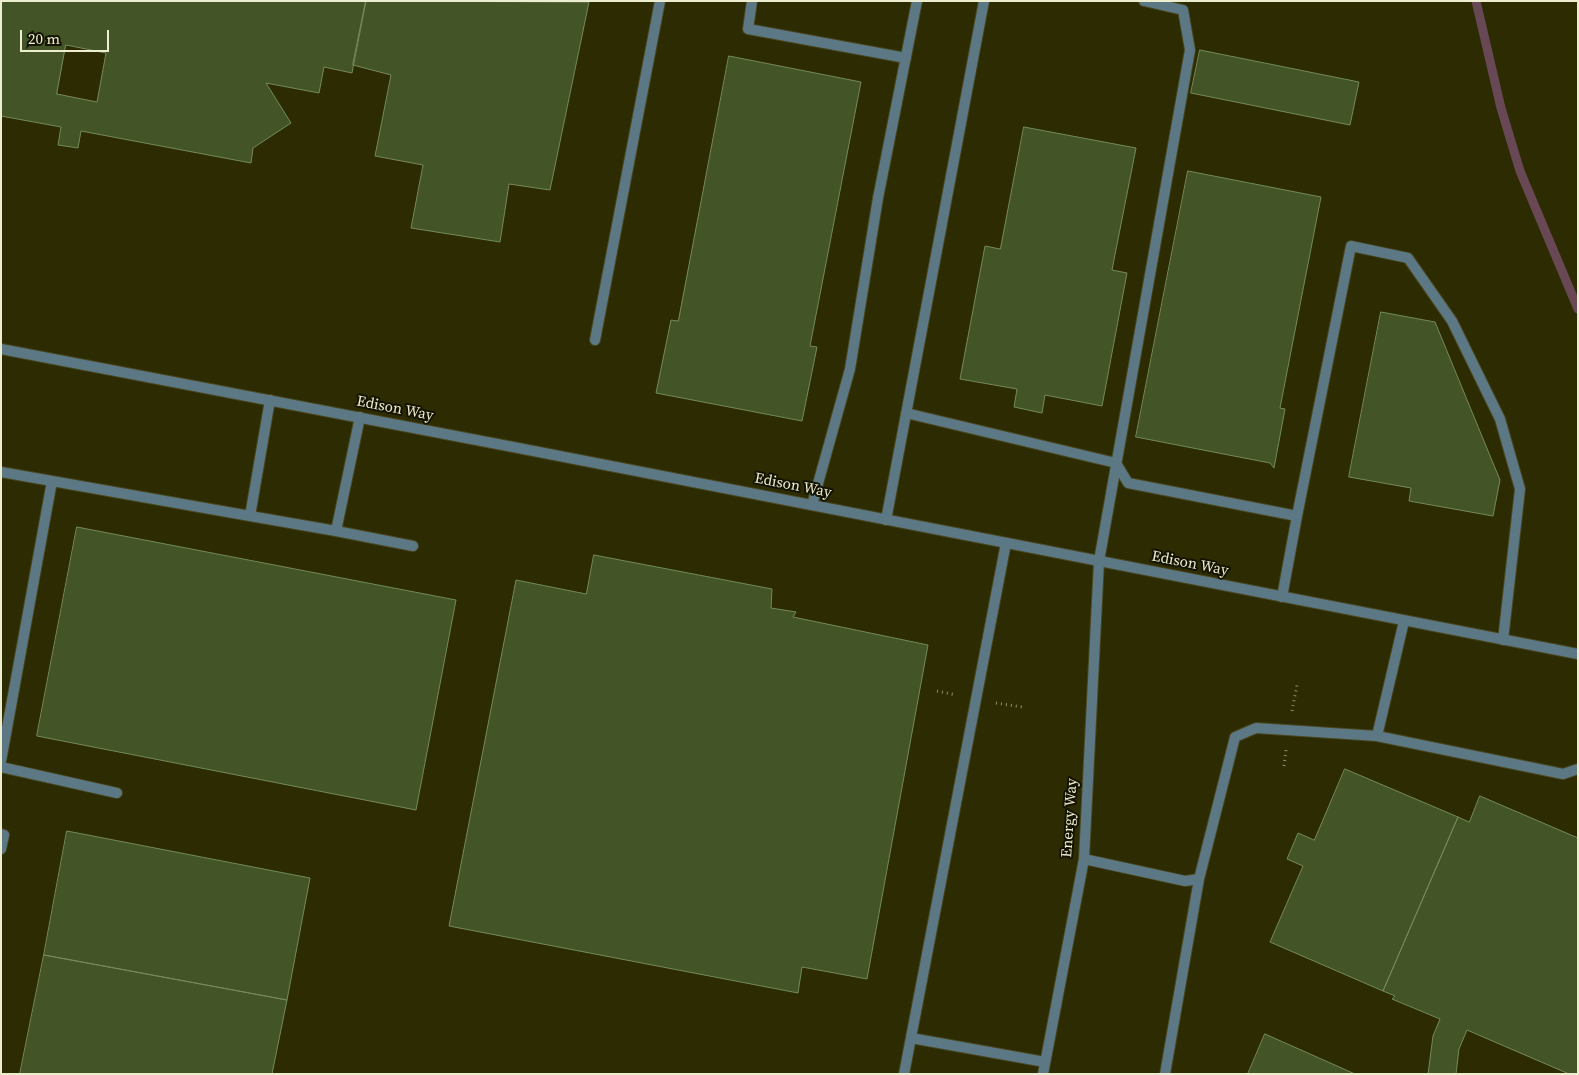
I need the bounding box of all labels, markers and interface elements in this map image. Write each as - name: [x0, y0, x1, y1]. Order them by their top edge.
- scale bar: [22, 20, 111, 52]
- text: 20 m: [28, 28, 60, 49]
- street label: Edison Way: [355, 393, 435, 425]
- street label: Edison Way: [753, 470, 833, 502]
- street label: Edison Way: [1150, 548, 1230, 580]
- street label: Energy Way: [1058, 778, 1082, 858]

